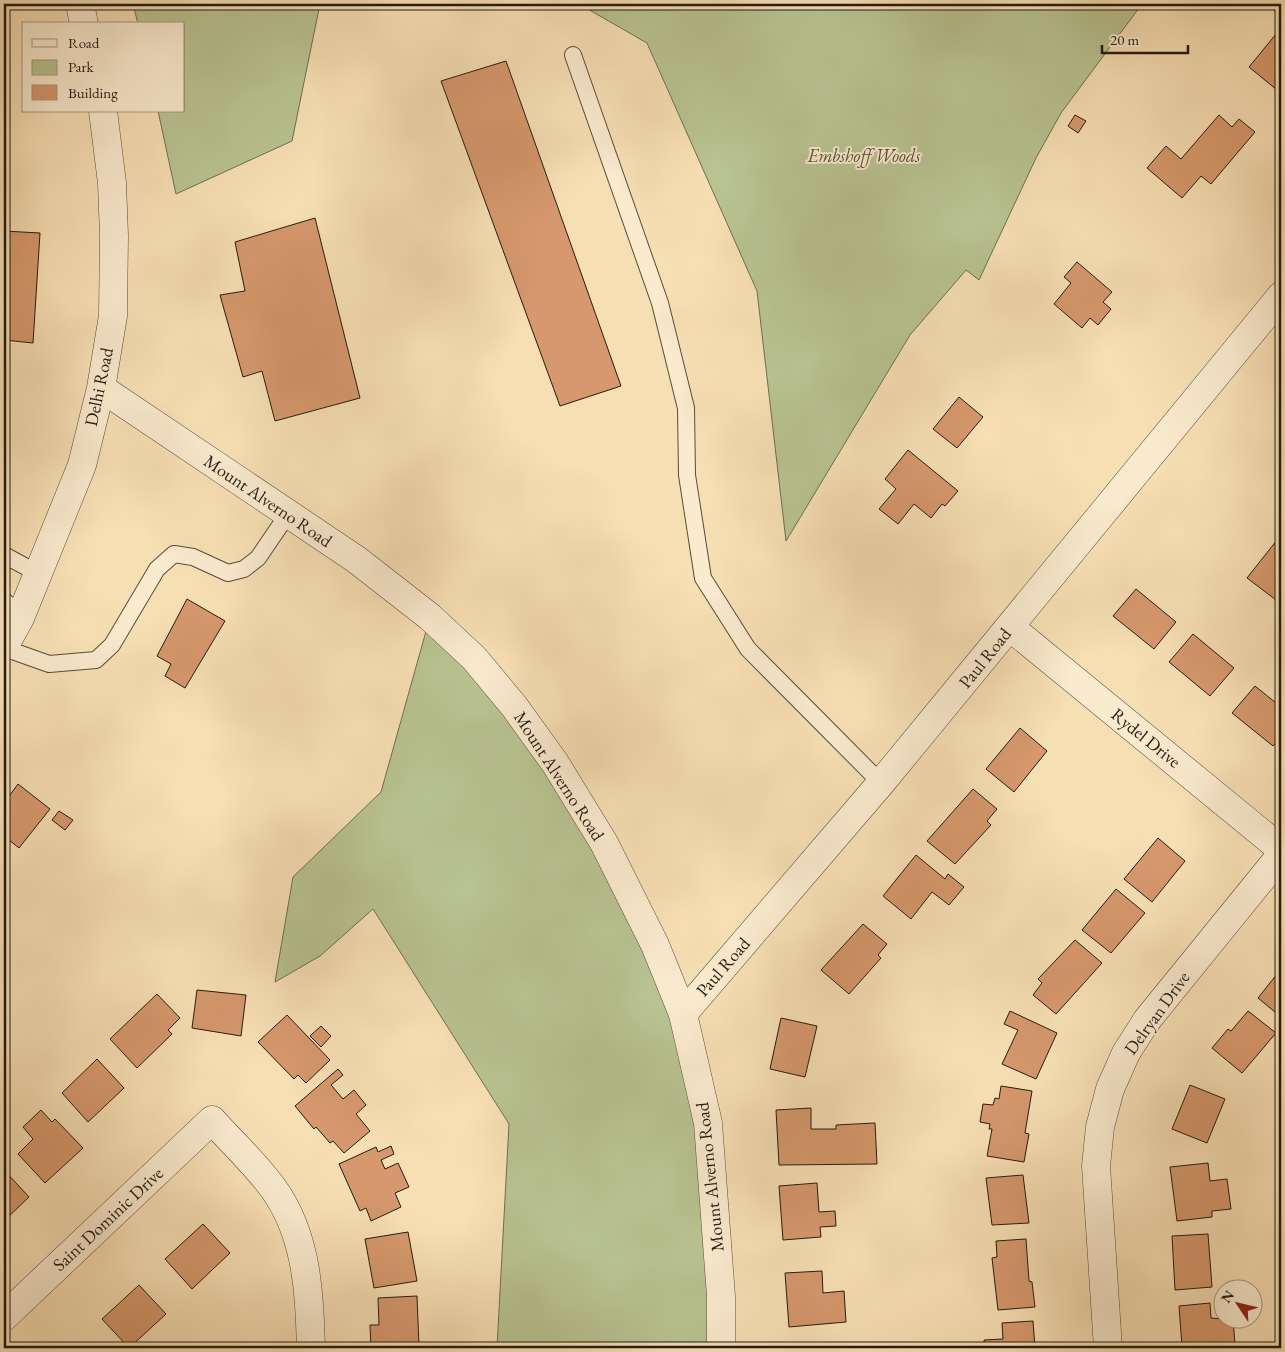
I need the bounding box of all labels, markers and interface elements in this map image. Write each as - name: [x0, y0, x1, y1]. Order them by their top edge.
- legend: [22, 22, 185, 112]
- scale bar: [1102, 22, 1189, 54]
- text: 20 m: [1110, 30, 1139, 49]
- text: Road: [68, 33, 100, 52]
- text: Park: [68, 57, 95, 76]
- text: Building: [68, 83, 118, 102]
- park label: Embshoff Woods: [807, 144, 921, 168]
- street label: Delhi Road: [79, 345, 118, 428]
- street label: Mount Alverno Road: [200, 449, 338, 553]
- street label: Paul Road: [953, 622, 1017, 693]
- street label: Rydel Drive: [1107, 703, 1186, 773]
- street label: Mount Alverno Road: [509, 707, 610, 846]
- street label: Paul Road: [691, 932, 755, 1001]
- street label: Delryan Drive: [1119, 967, 1194, 1059]
- street label: Mount Alverno Road: [690, 1100, 729, 1253]
- street label: Saint Dominic Drive: [48, 1161, 168, 1276]
- north arrow: [1212, 1280, 1262, 1330]
- text: N: [1217, 1286, 1238, 1306]

